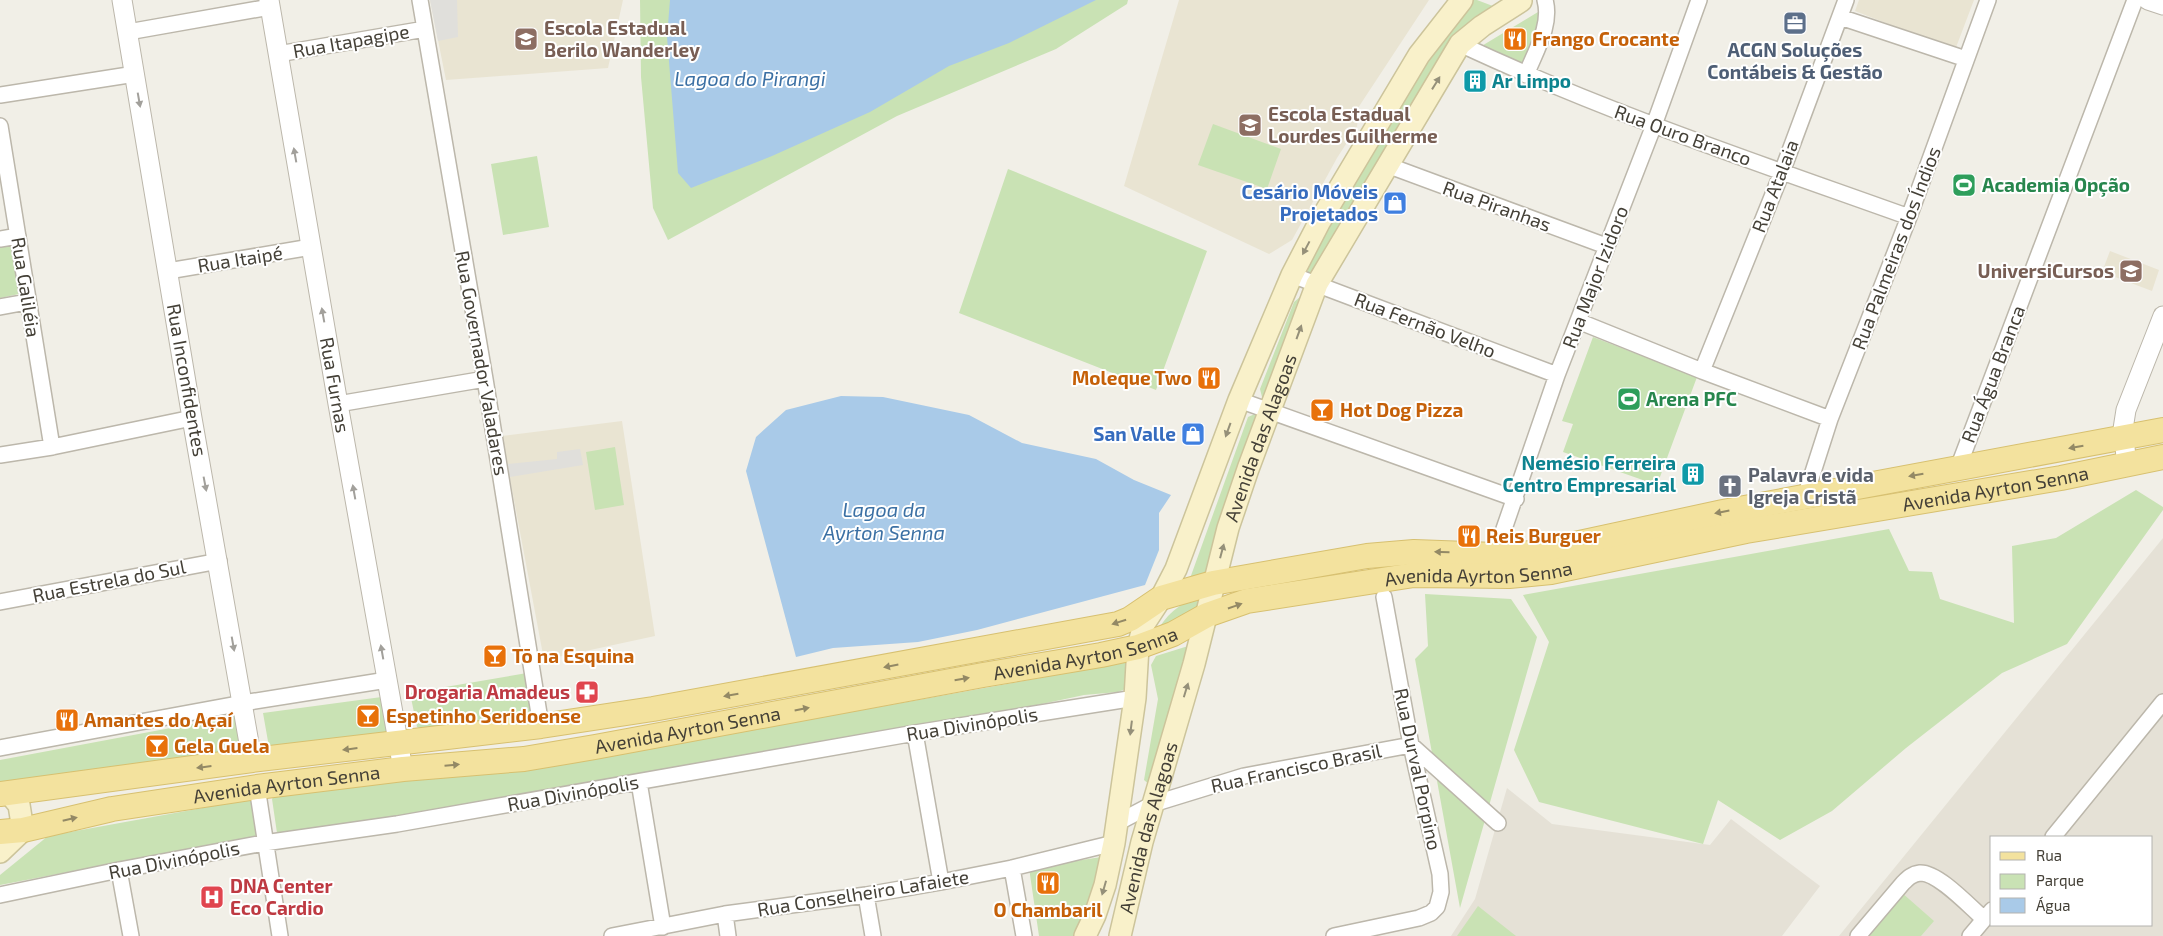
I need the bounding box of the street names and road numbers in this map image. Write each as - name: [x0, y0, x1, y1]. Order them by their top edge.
- street label: Rua Itapagipe: [291, 19, 411, 62]
- street label: Rua Ouro Branco: [1612, 99, 1755, 170]
- street label: Rua Atalaia: [1746, 136, 1803, 235]
- street label: Rua Palmeiras dos Índios: [1846, 143, 1945, 353]
- street label: Rua Piranhas: [1440, 175, 1554, 236]
- street label: Rua Major Izidoro: [1557, 202, 1632, 351]
- street label: Rua Galiléia: [7, 235, 46, 339]
- street label: Rua Itaipé: [196, 240, 284, 277]
- street label: Rua Governador Valadares: [451, 249, 514, 477]
- street label: Rua Fernão Velho: [1351, 287, 1499, 362]
- street label: Rua Inconfidentes: [163, 302, 212, 458]
- street label: Rua Água Branca: [1956, 302, 2029, 446]
- street label: Rua Furnas: [316, 335, 355, 435]
- street label: Avenida das Alagoas: [1219, 350, 1301, 525]
- street label: Avenida Ayrton Senna: [1901, 461, 2090, 516]
- street label: Rua Estrela do Sul: [30, 554, 188, 607]
- street label: Avenida Ayrton Senna: [1383, 556, 1574, 590]
- street label: Avenida Ayrton Senna: [991, 621, 1181, 684]
- street label: Rua Durval Porpino: [1390, 686, 1447, 852]
- street label: Avenida Ayrton Senna: [593, 701, 782, 758]
- street label: Rua Divinópolis: [904, 702, 1039, 745]
- street label: Rua Francisco Brasil: [1208, 738, 1384, 797]
- street label: Avenida das Alagoas: [1114, 739, 1182, 916]
- street label: Avenida Ayrton Senna: [192, 760, 381, 808]
- street label: Rua Divinópolis: [505, 770, 640, 815]
- street label: Rua Divinópolis: [106, 836, 241, 883]
- street label: Rua Conselheiro Lafaiete: [755, 864, 970, 921]

